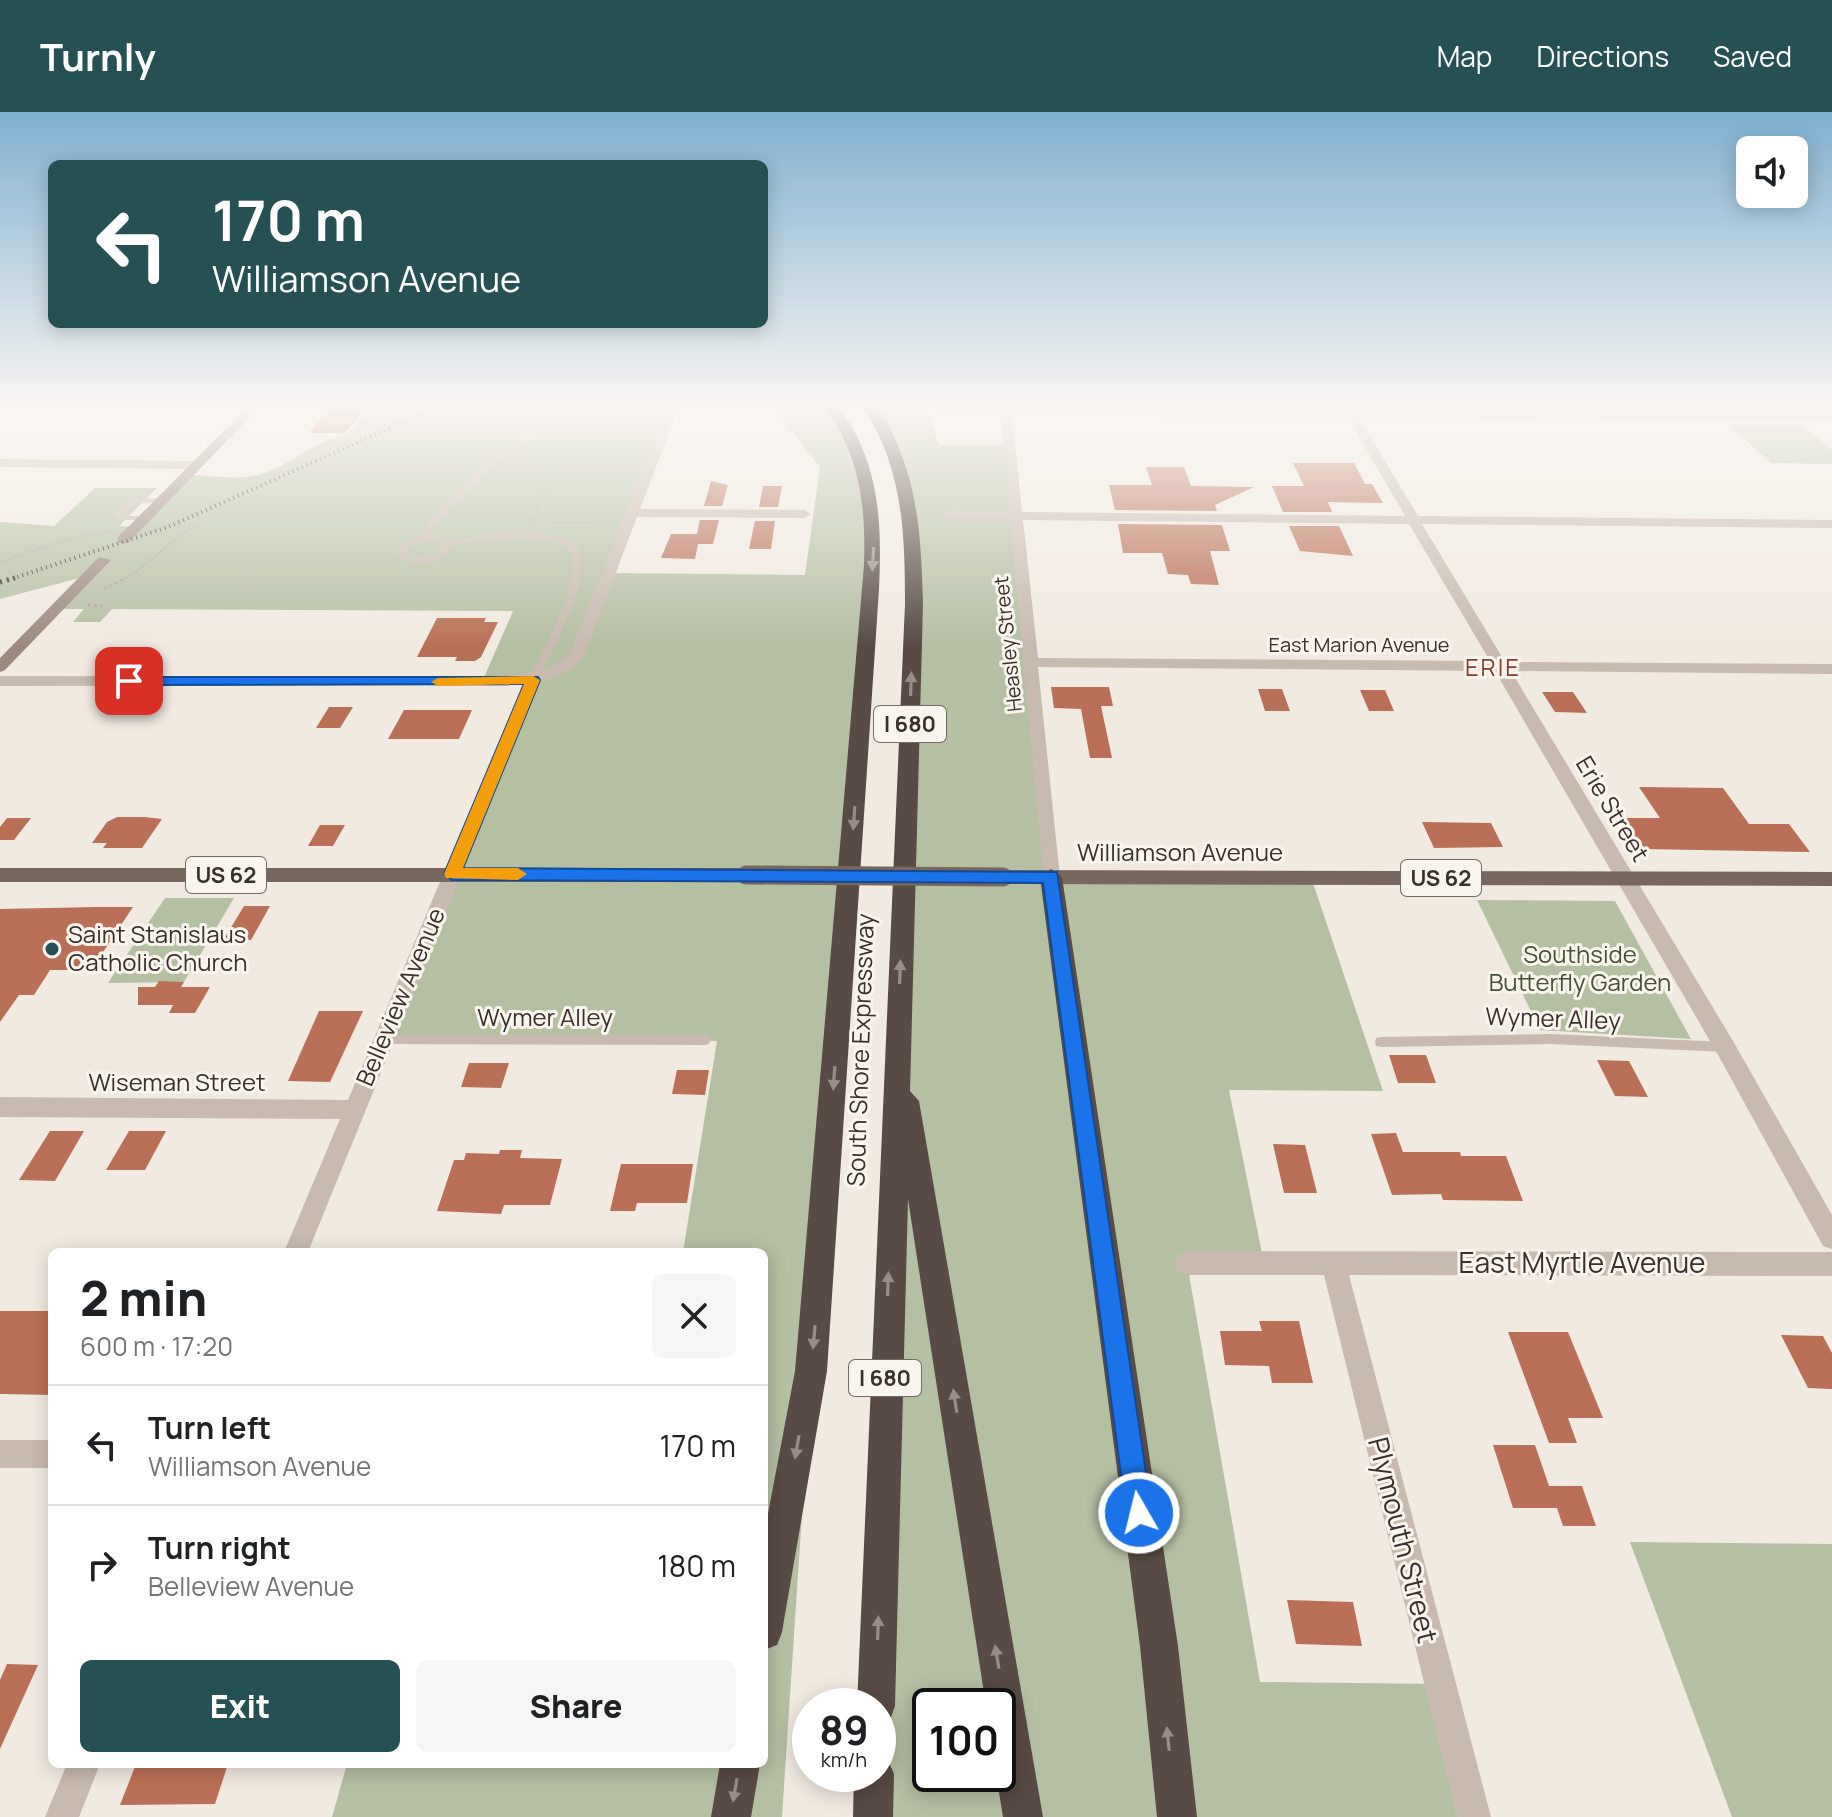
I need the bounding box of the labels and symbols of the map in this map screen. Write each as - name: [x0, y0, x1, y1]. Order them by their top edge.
- one-way arrow: [866, 547, 879, 572]
- street label: Heasley Street: [987, 575, 1028, 713]
- street label: East Marion Avenue: [1269, 631, 1450, 658]
- pin: [95, 647, 163, 715]
- district label: ERIE: [1465, 650, 1521, 683]
- one-way arrow: [905, 671, 918, 696]
- road number: I 680: [874, 706, 946, 742]
- street label: Erie Street: [1569, 749, 1658, 867]
- one-way arrow: [847, 806, 860, 831]
- street label: Williamson Avenue: [1077, 835, 1283, 868]
- road number: US 62: [186, 857, 266, 893]
- road number: US 62: [1401, 860, 1481, 896]
- street label: Belleview Avenue: [347, 902, 452, 1090]
- street label: South Shore Expressway: [838, 913, 881, 1187]
- place label: Saint Stanislaus Catholic Church: [68, 917, 248, 978]
- park label: Southside Butterfly Garden: [1489, 937, 1671, 998]
- marker: Saint Stanislaus Catholic Church: [43, 940, 61, 958]
- one-way arrow: [894, 959, 907, 984]
- street label: Wymer Alley: [1485, 999, 1622, 1036]
- street label: Wymer Alley: [477, 1000, 613, 1033]
- street label: Wiseman Street: [88, 1065, 266, 1098]
- one-way arrow: [827, 1066, 840, 1091]
- street label: East Myrtle Avenue: [1458, 1243, 1706, 1281]
- one-way arrow: [882, 1271, 895, 1296]
- one-way arrow: [807, 1325, 820, 1350]
- road number: I 680: [849, 1360, 921, 1396]
- one-way arrow: [948, 1388, 961, 1413]
- street label: Plymouth Street: [1360, 1433, 1448, 1647]
- one-way arrow: [791, 1435, 803, 1460]
- position arrow: [1097, 1471, 1181, 1555]
- one-way arrow: [871, 1615, 884, 1640]
- one-way arrow: [990, 1644, 1003, 1669]
- speed limit sign: 100: [912, 1688, 1016, 1792]
- one-way arrow: [1162, 1727, 1175, 1752]
- one-way arrow: [729, 1778, 741, 1803]

